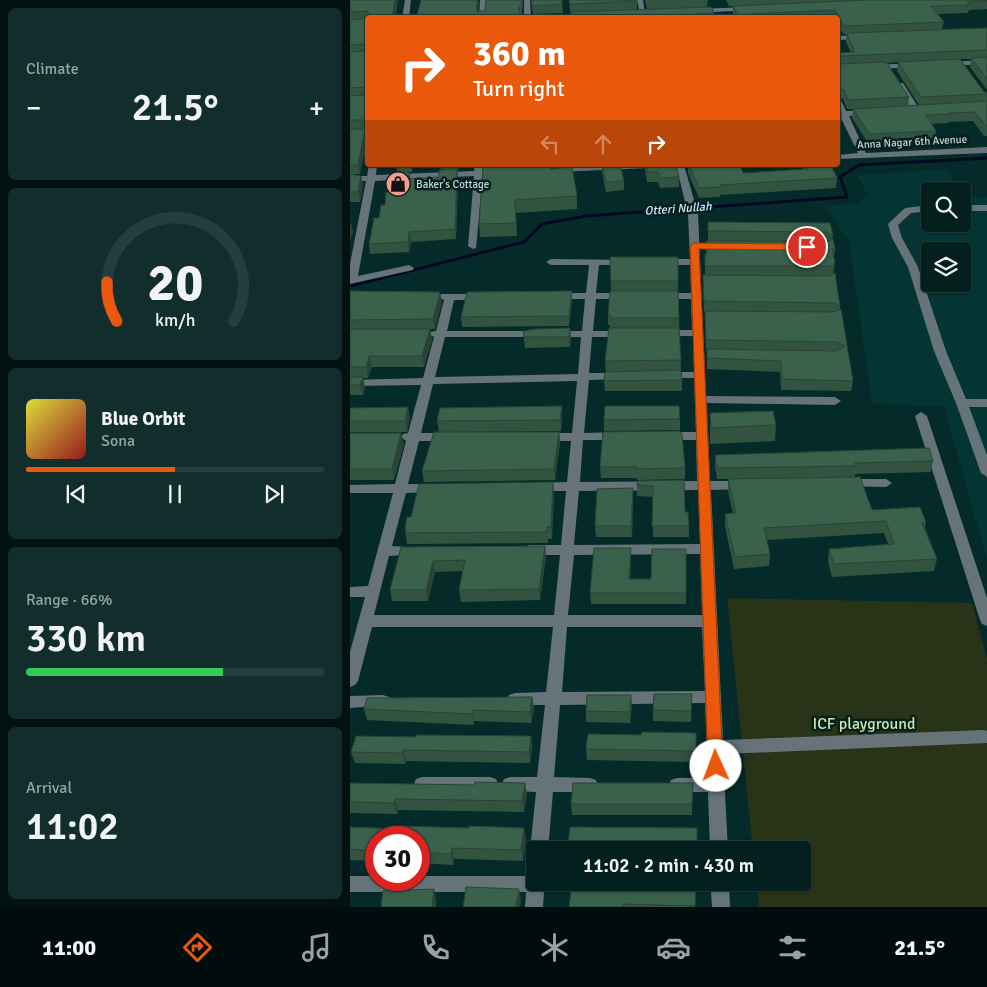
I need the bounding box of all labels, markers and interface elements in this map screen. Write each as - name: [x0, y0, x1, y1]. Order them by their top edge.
- text: 360 m: [473, 32, 566, 75]
- icon: right: [390, 35, 455, 100]
- text: Climate: [26, 59, 79, 79]
- text: Turn right: [473, 75, 565, 102]
- text: 21.5°: [132, 84, 218, 131]
- text: −: [26, 91, 41, 125]
- text: +: [309, 91, 324, 125]
- icon: left: [536, 130, 564, 158]
- icon: ahead: [589, 130, 617, 158]
- icon: right: [642, 130, 670, 158]
- street label: Anna Nagar 6th Avenue: [857, 133, 967, 151]
- shop icon: Baker's Cottage: [385, 171, 411, 197]
- place label: Baker's Cottage: [416, 178, 489, 191]
- map controls: [921, 182, 971, 292]
- button: search: [921, 182, 971, 232]
- water label: Otteri Nullah: [644, 199, 712, 219]
- pin: [786, 226, 828, 268]
- icon: arrive: [793, 233, 821, 261]
- button: layers: [921, 242, 971, 292]
- text: 20: [147, 251, 203, 315]
- text: km/h: [155, 309, 195, 331]
- text: Blue Orbit: [101, 407, 185, 431]
- text: Sona: [101, 431, 135, 451]
- icon: previous: [62, 480, 90, 508]
- icon: pause: [161, 480, 189, 508]
- icon: next: [260, 480, 288, 508]
- text: Range · 66%: [26, 590, 112, 610]
- text: 330 km: [26, 615, 146, 662]
- park label: ICF playground: [813, 714, 916, 734]
- position arrow: [689, 739, 741, 791]
- text: Arrival: [26, 778, 72, 798]
- text: 11:02: [26, 803, 119, 850]
- speed limit sign: 30: [365, 826, 430, 891]
- text: 11:02 · 2 min · 430 m: [583, 854, 754, 878]
- icon: directions: [180, 930, 215, 965]
- icon: music: [299, 930, 334, 965]
- icon: phone: [418, 930, 453, 965]
- icon: climate: [537, 930, 572, 965]
- icon: car: [656, 930, 691, 965]
- icon: filters: [775, 930, 810, 965]
- text: 11:00: [42, 934, 96, 961]
- text: 21.5°: [894, 934, 945, 961]

